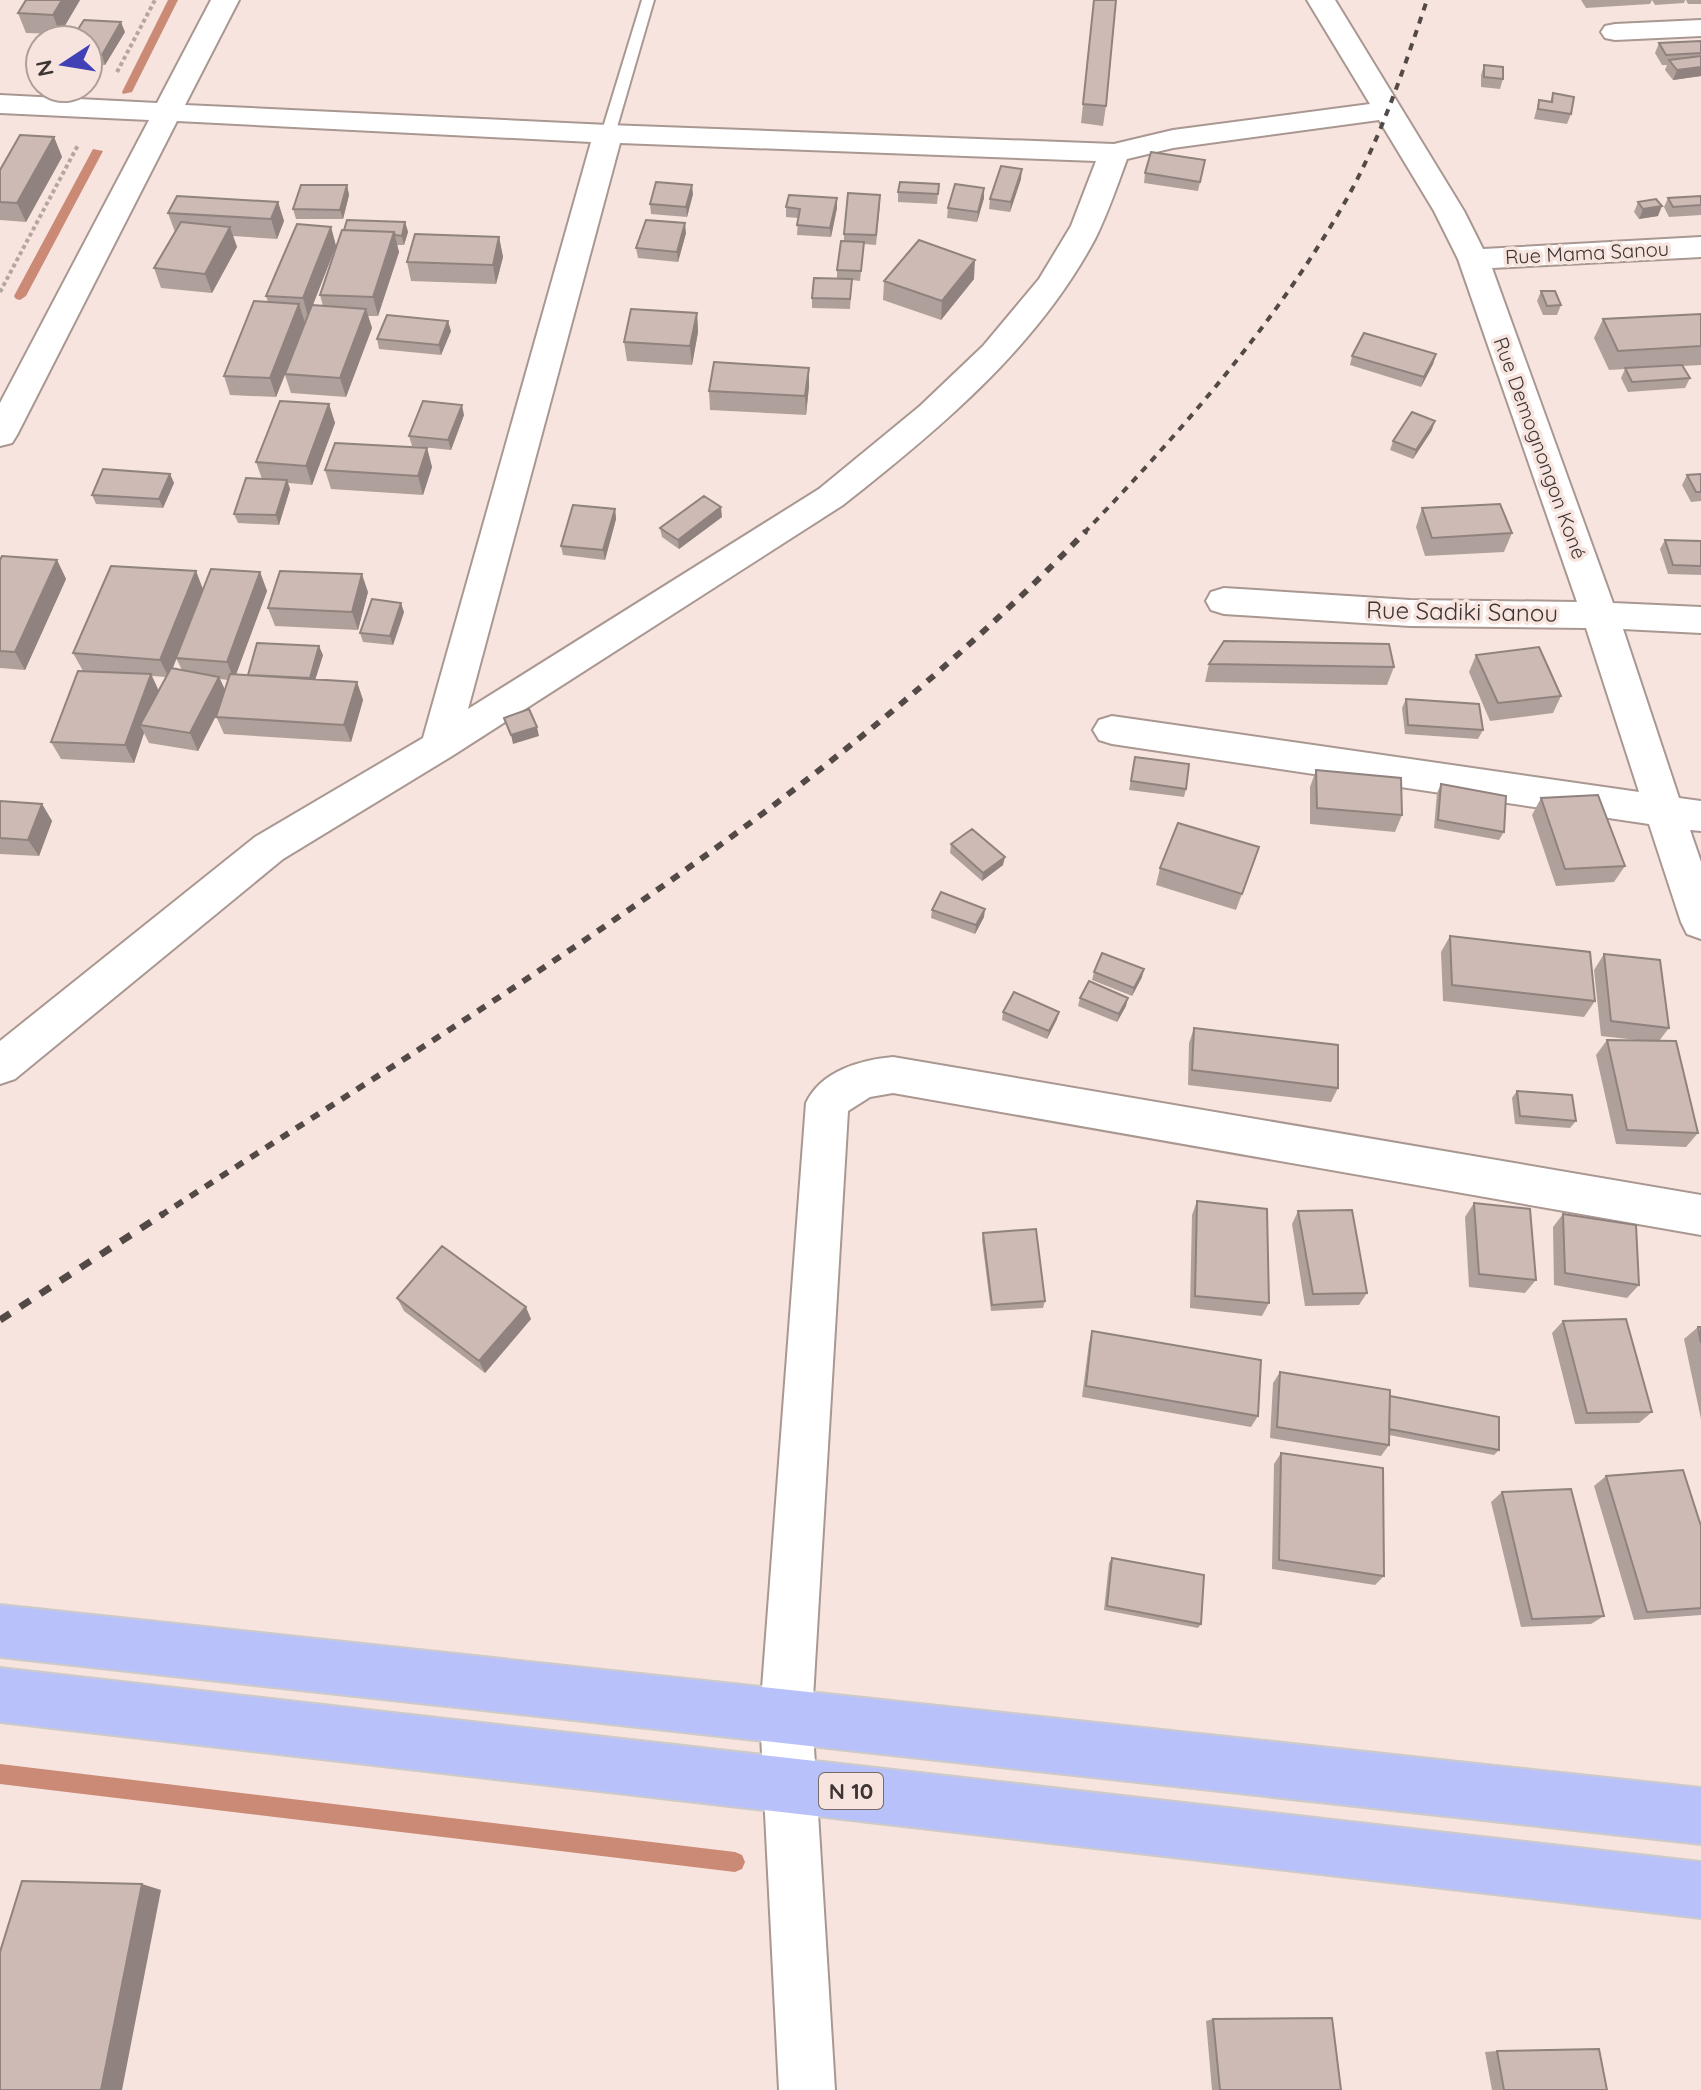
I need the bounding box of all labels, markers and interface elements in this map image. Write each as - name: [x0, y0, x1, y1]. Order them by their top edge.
- north arrow: [24, 24, 104, 104]
- text: N: [29, 57, 60, 79]
- street label: Rue Mama Sanou: [1504, 236, 1670, 269]
- street label: Rue Demognongon Koné: [1489, 333, 1592, 562]
- street label: Rue Sadiki Sanou: [1366, 594, 1558, 628]
- road number: N 10: [819, 1773, 883, 1809]

